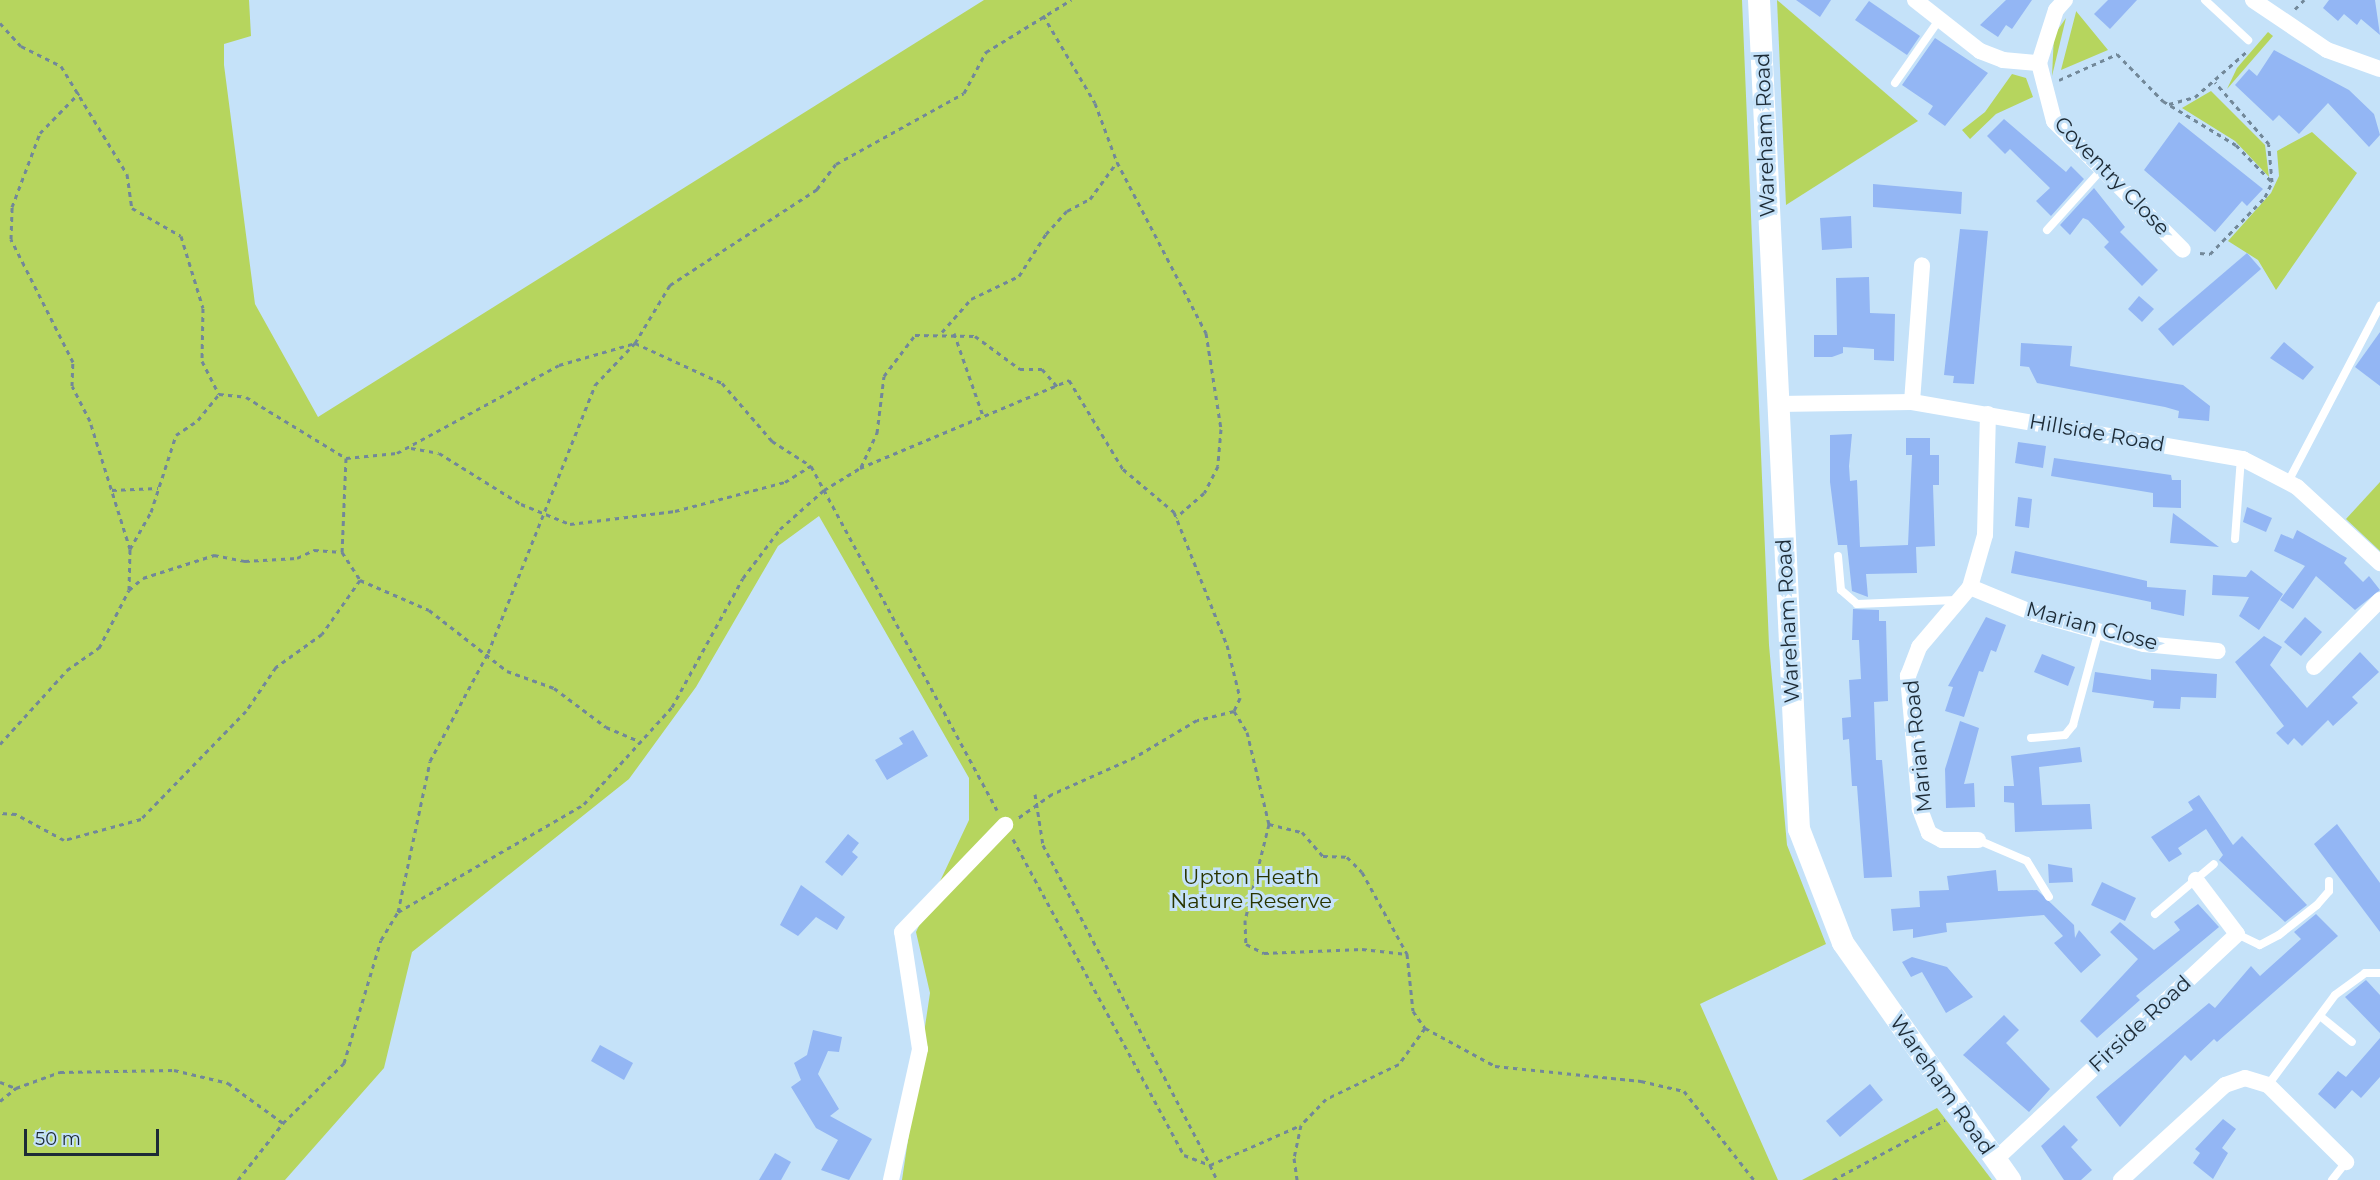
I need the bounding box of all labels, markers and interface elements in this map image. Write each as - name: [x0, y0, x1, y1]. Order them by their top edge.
- street label: Wareham Road: [1750, 52, 1780, 218]
- street label: Coventry Close: [2049, 111, 2175, 241]
- street label: Hillside Road: [2027, 409, 2167, 457]
- street label: Wareham Road: [1771, 538, 1805, 704]
- street label: Marian Close: [2024, 596, 2160, 656]
- street label: Marian Road: [1898, 678, 1938, 814]
- park label: Upton Heath Nature Reserve: [1170, 864, 1332, 914]
- street label: Firside Road: [2084, 970, 2196, 1078]
- street label: Wareham Road: [1884, 1010, 2000, 1160]
- scale bar: [27, 1117, 162, 1155]
- text: 50 m: [35, 1128, 81, 1150]

